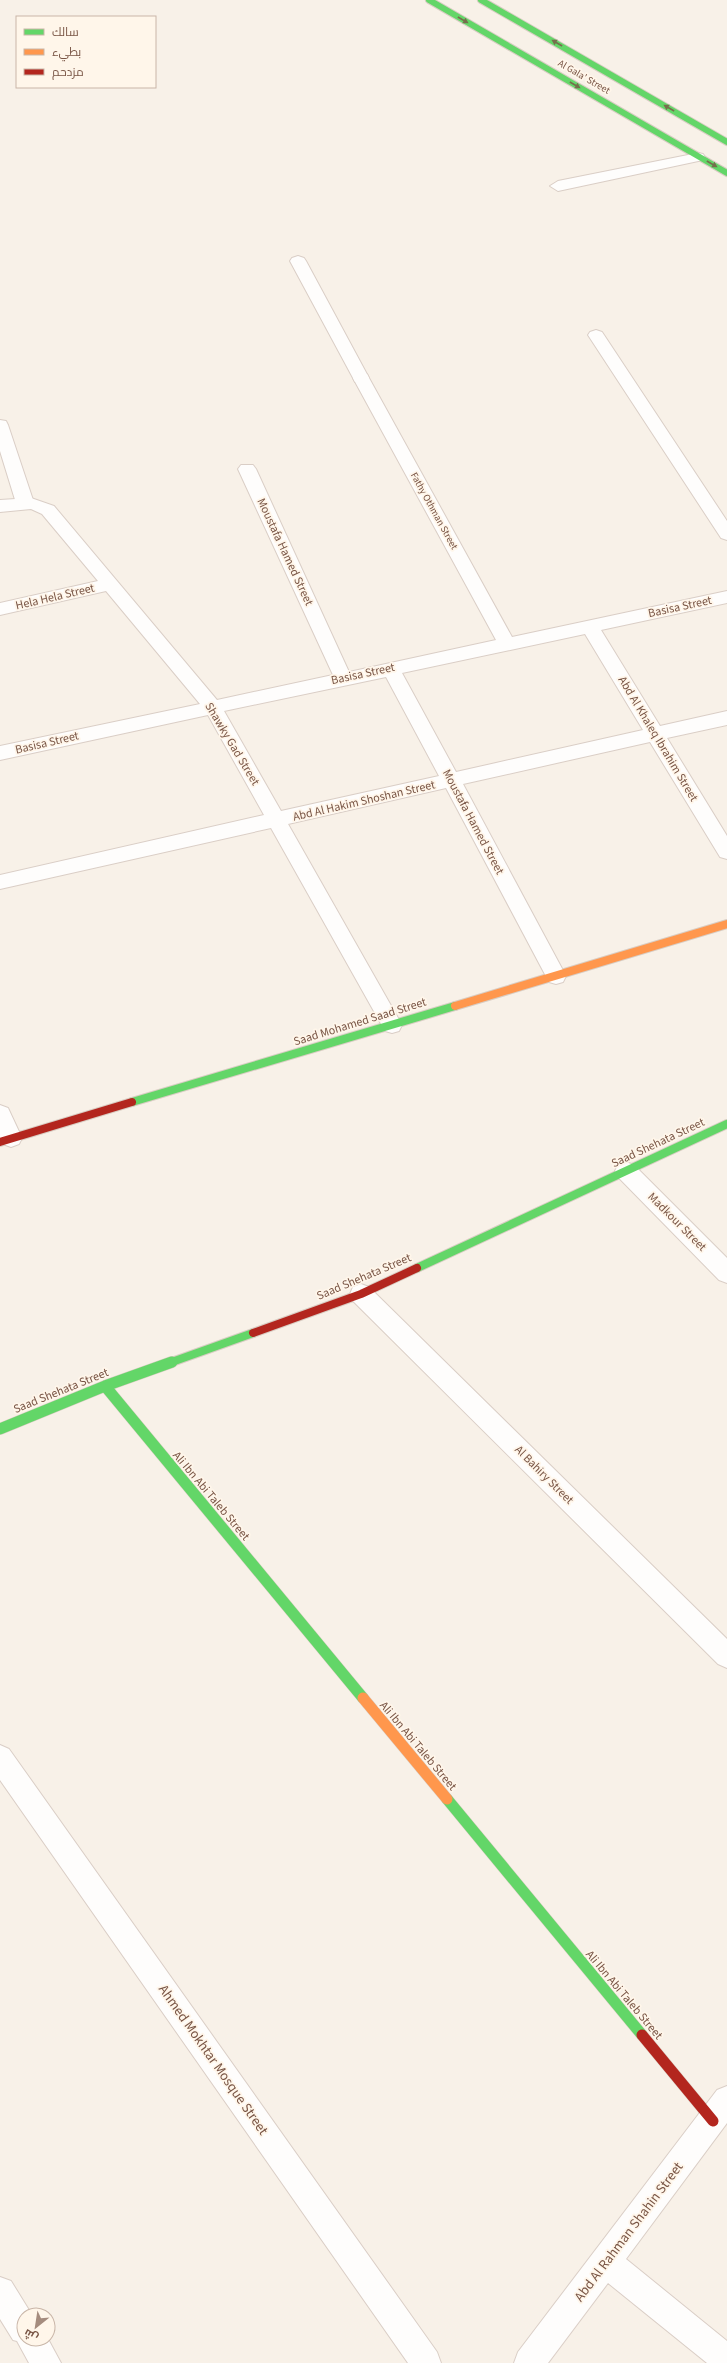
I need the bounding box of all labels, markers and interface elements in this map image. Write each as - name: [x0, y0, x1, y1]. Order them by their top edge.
- legend: [16, 16, 156, 88]
- one-way arrow: [457, 16, 469, 23]
- text: سالك: [52, 24, 79, 41]
- one-way arrow: [551, 40, 562, 47]
- text: بطيء: [52, 44, 81, 62]
- street label: Al Gala' Street: [555, 56, 613, 98]
- text: مزدحم: [52, 64, 84, 81]
- one-way arrow: [570, 81, 580, 89]
- one-way arrow: [663, 105, 675, 112]
- one-way arrow: [706, 161, 718, 168]
- street label: Fathy Othman Street: [407, 470, 461, 553]
- street label: Moustafa Hamed Street: [253, 495, 317, 609]
- street label: Hela Hela Street: [14, 580, 96, 614]
- street label: Basisa Street: [647, 592, 713, 622]
- street label: Basisa Street: [330, 659, 396, 689]
- street label: Abd Al Khaleq Ibrahim Street: [614, 673, 702, 805]
- street label: Shawky Gad Street: [200, 699, 264, 789]
- street label: Basisa Street: [14, 727, 80, 759]
- street label: Moustafa Hamed Street: [438, 766, 508, 878]
- street label: Abd Al Hakim Shoshan Street: [291, 776, 437, 826]
- street label: Saad Mohamed Saad Street: [292, 994, 428, 1050]
- street label: Saad Shehata Street: [609, 1114, 707, 1172]
- street label: Madkour Street: [644, 1189, 710, 1255]
- street label: Saad Shehata Street: [314, 1249, 414, 1305]
- street label: Saad Shehata Street: [11, 1364, 111, 1418]
- street label: Al Bahiry Street: [511, 1442, 577, 1508]
- street label: Ali Ibn Abi Taleb Street: [169, 1448, 253, 1544]
- street label: Ali Ibn Abi Taleb Street: [376, 1698, 460, 1794]
- street label: Ali Ibn Abi Taleb Street: [582, 1947, 666, 2043]
- street label: Ahmed Mokhtar Mosque Street: [153, 1981, 273, 2140]
- street label: Abd Al Rahman Shahin Street: [570, 2158, 688, 2306]
- north arrow: [16, 2307, 56, 2347]
- text: ش: [21, 2325, 41, 2345]

